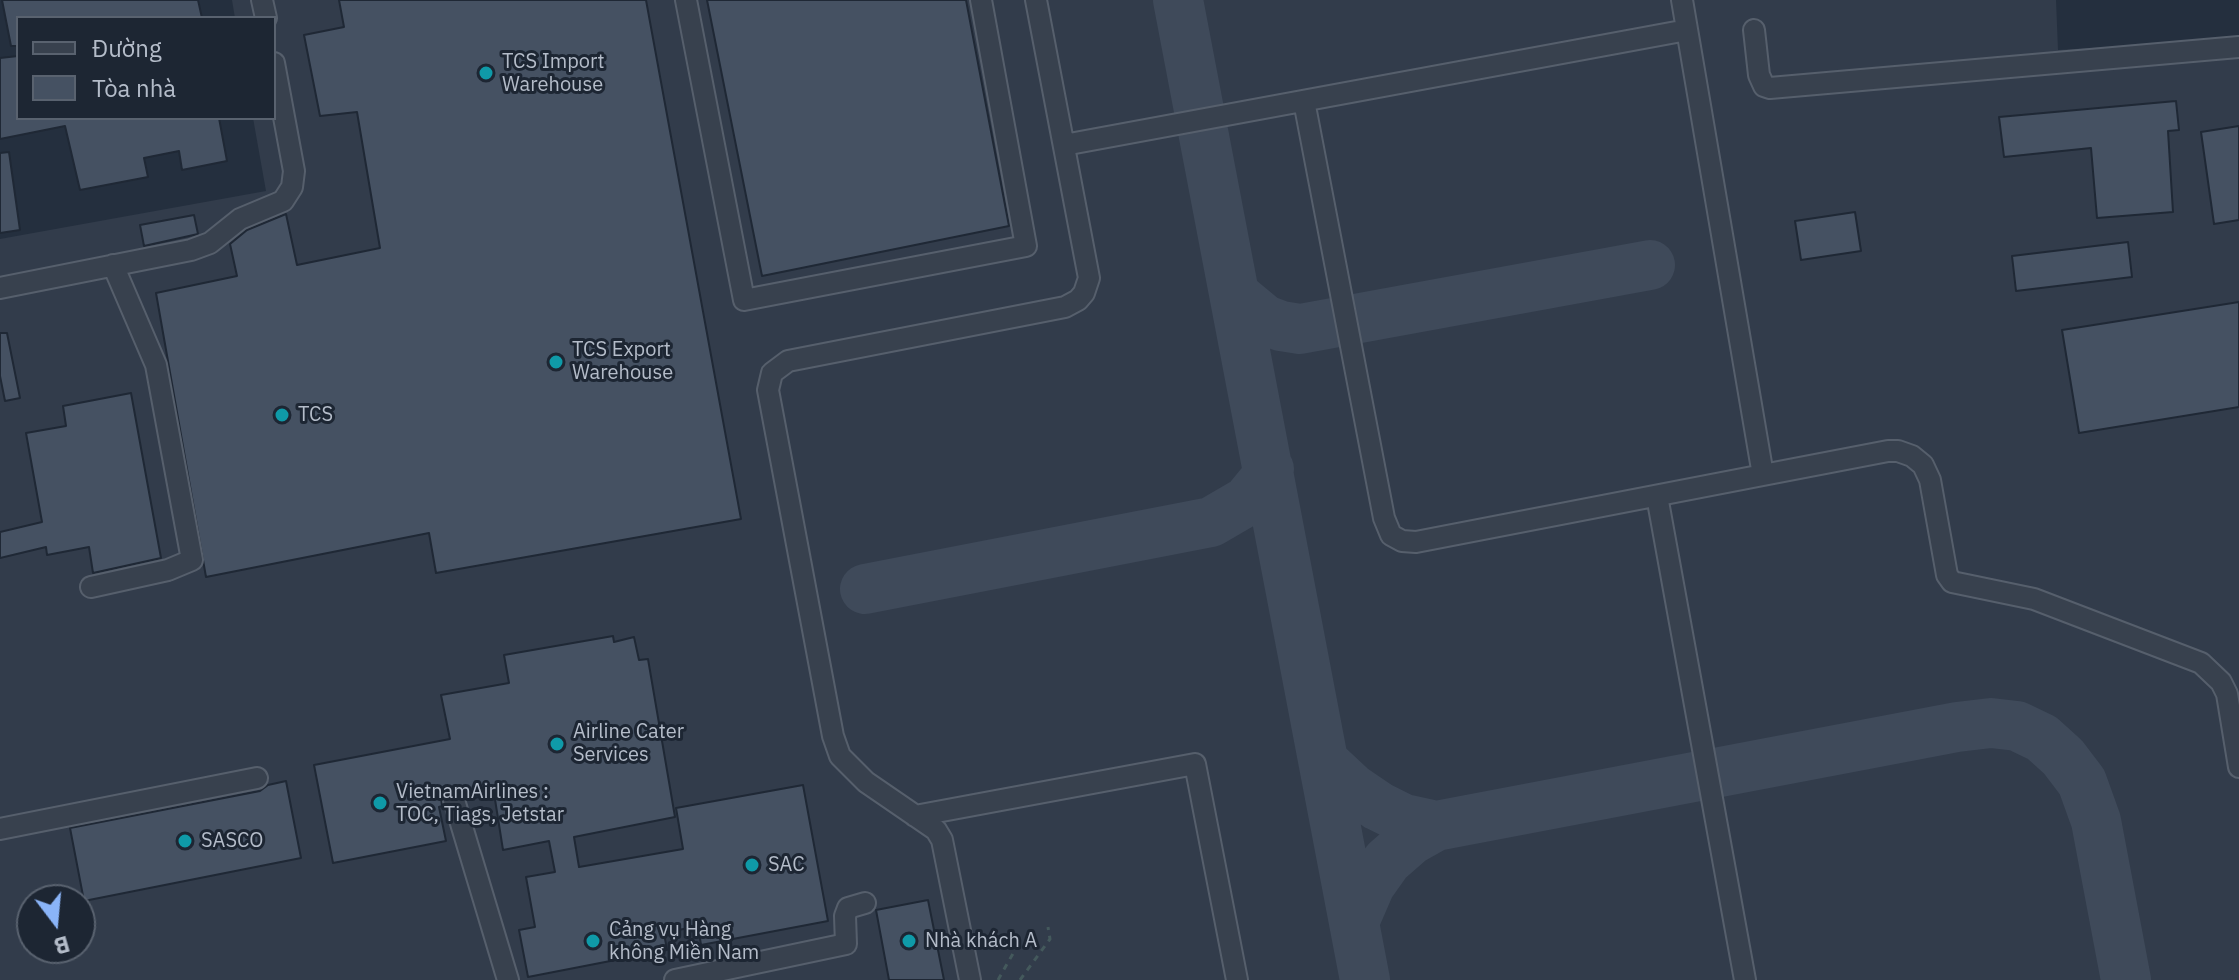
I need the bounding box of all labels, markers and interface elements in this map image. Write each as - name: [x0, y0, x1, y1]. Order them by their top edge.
- legend: [16, 16, 276, 120]
- text: Đường: [92, 32, 162, 64]
- place label: TCS Import Warehouse: [502, 50, 604, 97]
- marker: TCS Import Warehouse: [477, 64, 495, 82]
- text: Tòa nhà: [92, 72, 176, 104]
- place label: TCS Export Warehouse: [572, 338, 673, 385]
- marker: TCS Export Warehouse: [547, 353, 565, 371]
- place label: TCS: [298, 403, 333, 427]
- marker: TCS: [273, 406, 291, 424]
- place label: Airline Cater Services: [573, 720, 684, 767]
- marker: Airline Cater Services: [548, 735, 566, 753]
- place label: VietnamAirlines : TOC, Tiags, Jetstar: [396, 780, 564, 827]
- marker: VietnamAirlines : TOC, Tiags, Jetstar: [371, 794, 389, 812]
- place label: SASCO: [201, 829, 263, 853]
- marker: SASCO: [176, 832, 194, 850]
- place label: SAC: [768, 853, 805, 877]
- marker: SAC: [743, 856, 761, 874]
- north arrow: [16, 884, 96, 964]
- place label: Cảng vụ Hàng không Miền Nam: [609, 918, 759, 965]
- place label: Nhà khách A: [925, 929, 1037, 953]
- text: B: [51, 930, 73, 962]
- marker: Cảng vụ Hàng không Miền Nam: [584, 932, 602, 950]
- marker: Nhà khách A: [900, 932, 918, 950]

